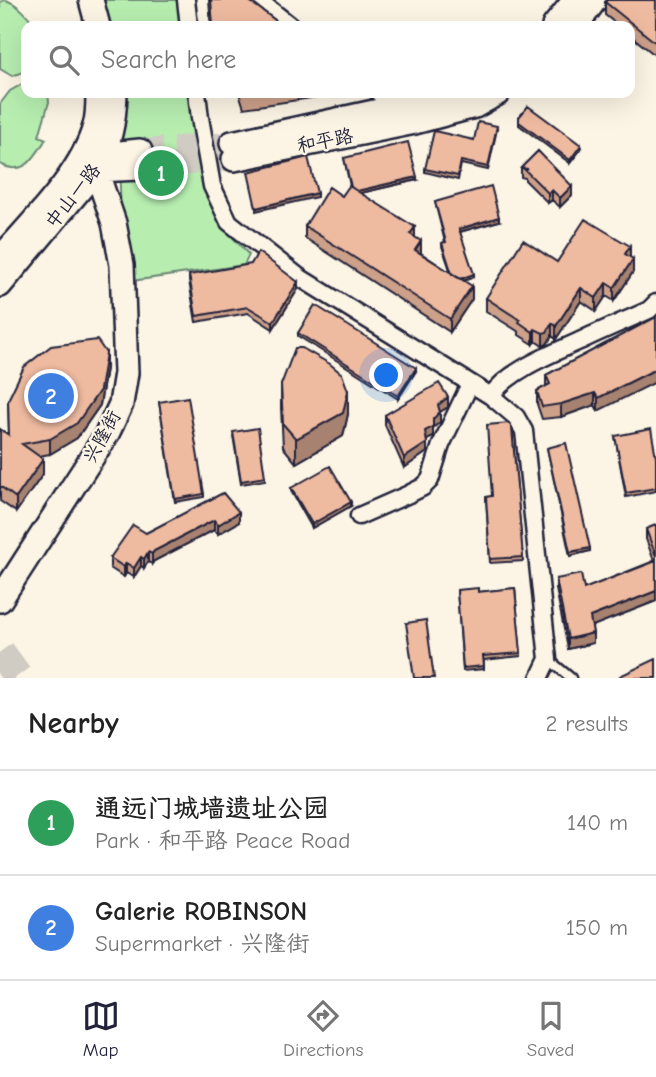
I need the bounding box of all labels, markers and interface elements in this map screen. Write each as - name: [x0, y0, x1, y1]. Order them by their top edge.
- search box: [21, 21, 635, 98]
- icon: search: [45, 41, 83, 79]
- text: Search here: [101, 45, 236, 75]
- street label: 和平路: [295, 125, 355, 157]
- pin: 1: [138, 147, 184, 199]
- street label: 中山一路: [41, 159, 105, 233]
- your location: [369, 358, 403, 392]
- pin: 2: [28, 370, 74, 422]
- street label: 兴隆街: [79, 407, 125, 467]
- text: Nearby: [28, 706, 119, 741]
- text: 2 results: [546, 710, 628, 737]
- text: 通远门城墙遗址公园: [95, 794, 329, 824]
- text: 1: [46, 809, 56, 836]
- text: 140 m: [567, 809, 628, 836]
- text: Park · 和平路 Peace Road: [95, 827, 350, 854]
- text: Galerie ROBINSON: [95, 897, 307, 927]
- text: 2: [45, 914, 57, 941]
- text: 150 m: [566, 914, 628, 941]
- text: Supermarket · 兴隆街: [95, 930, 310, 957]
- tab: Map: [82, 997, 120, 1061]
- tab: Directions: [283, 997, 363, 1061]
- tab: Saved: [527, 997, 574, 1061]

